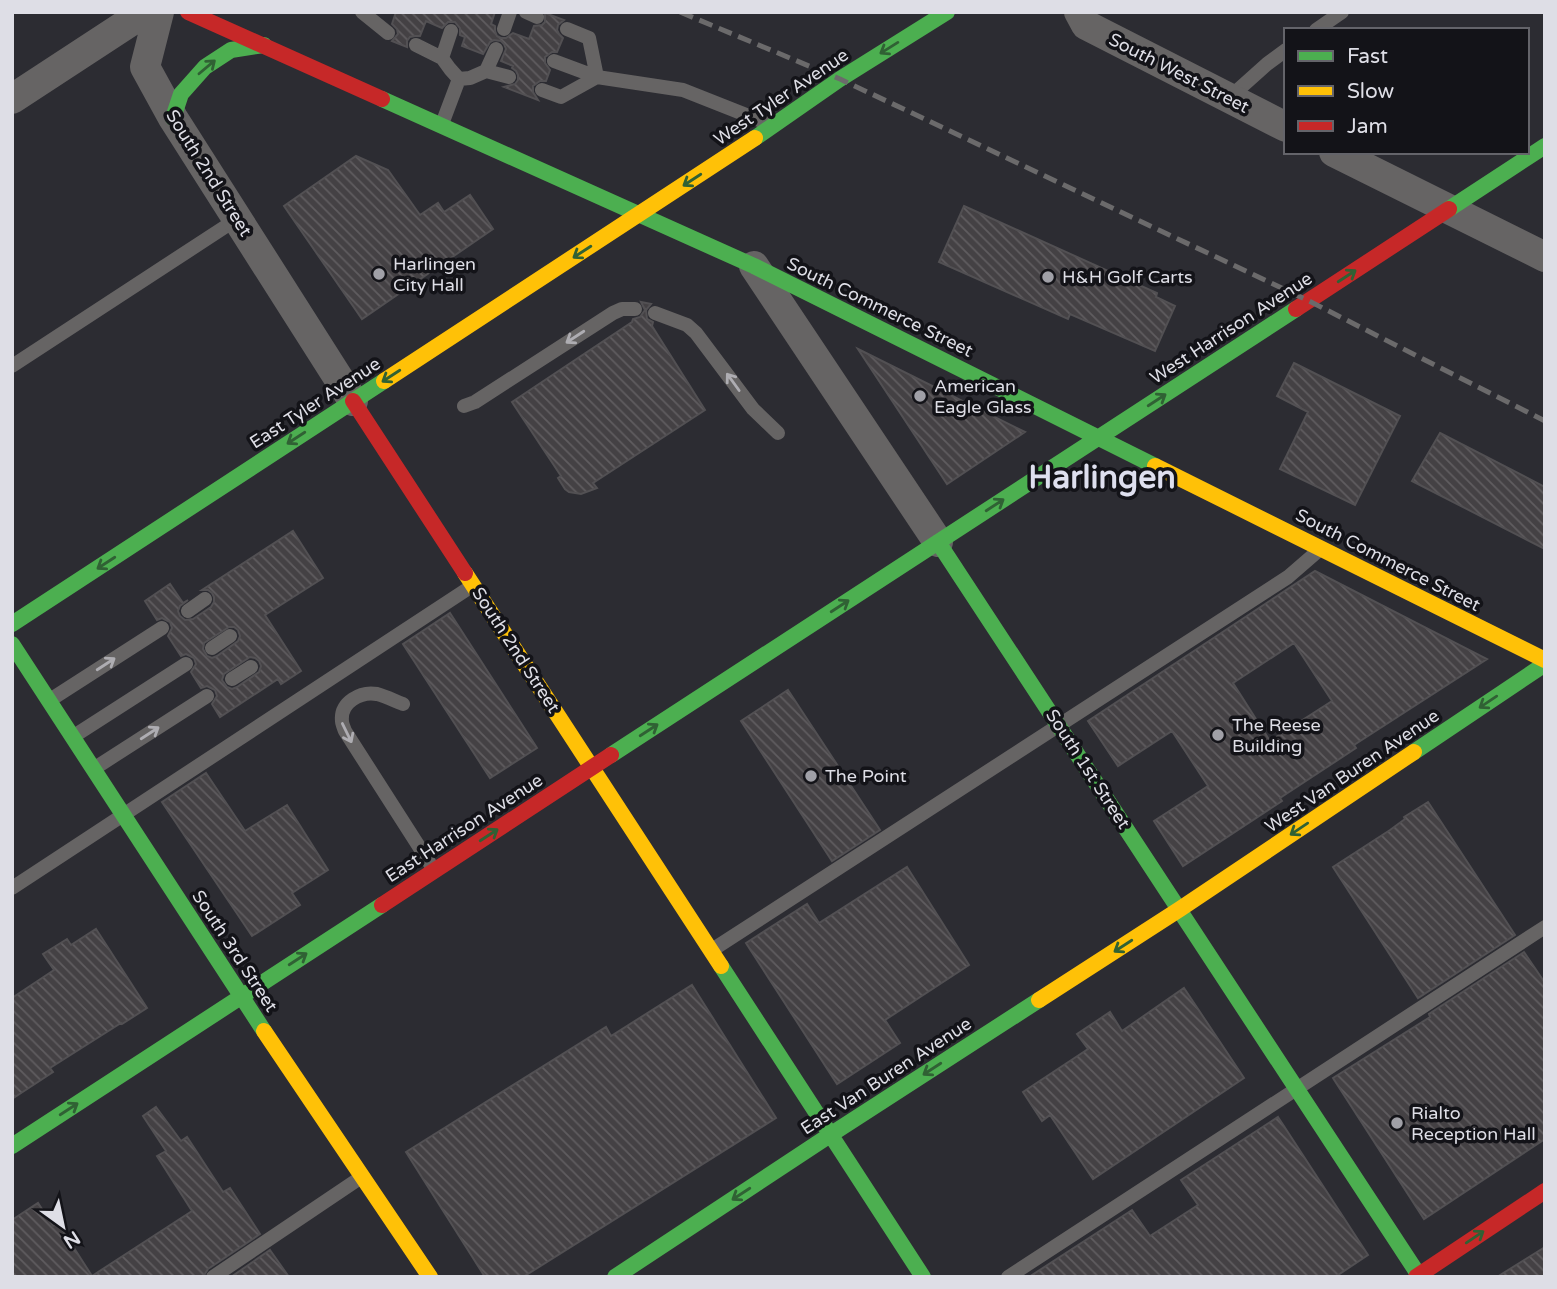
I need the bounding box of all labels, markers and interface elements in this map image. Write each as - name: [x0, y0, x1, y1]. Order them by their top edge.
- street label: South West Street: [1105, 28, 1253, 118]
- legend: [1284, 28, 1529, 154]
- one-way arrow: [880, 41, 899, 56]
- street label: West Tyler Avenue: [709, 44, 853, 150]
- text: Fast: [1347, 44, 1388, 69]
- one-way arrow: [198, 59, 216, 75]
- text: Slow: [1347, 79, 1395, 104]
- street label: South 2nd Street: [161, 106, 257, 241]
- text: Jam: [1347, 114, 1388, 139]
- one-way arrow: [683, 173, 702, 187]
- one-way arrow: [572, 245, 592, 259]
- street label: South Commerce Street: [783, 252, 977, 362]
- place label: Harlingen City Hall: [393, 253, 476, 296]
- marker: Harlingen City Hall: [371, 266, 387, 282]
- place label: H&H Golf Carts: [1062, 266, 1193, 288]
- street label: West Harrison Avenue: [1146, 267, 1316, 389]
- marker: H&H Golf Carts: [1040, 269, 1056, 285]
- one-way arrow: [1337, 269, 1357, 283]
- one-way arrow: [566, 330, 585, 345]
- street label: East Tyler Avenue: [245, 352, 385, 454]
- one-way arrow: [382, 369, 401, 384]
- one-way arrow: [726, 373, 741, 392]
- place label: American Eagle Glass: [934, 375, 1032, 418]
- marker: American Eagle Glass: [912, 388, 928, 404]
- one-way arrow: [1146, 393, 1166, 407]
- one-way arrow: [287, 431, 306, 446]
- district label: Harlingen: [1028, 459, 1176, 497]
- one-way arrow: [984, 497, 1004, 511]
- street label: South Commerce Street: [1292, 504, 1484, 616]
- one-way arrow: [97, 556, 116, 570]
- street label: South 2nd Street: [467, 583, 565, 717]
- one-way arrow: [829, 598, 849, 612]
- one-way arrow: [95, 657, 115, 671]
- one-way arrow: [1479, 695, 1498, 710]
- street label: South 1st Street: [1041, 705, 1135, 833]
- street label: West Van Buren Avenue: [1261, 705, 1443, 837]
- place label: The Reese Building: [1232, 714, 1321, 757]
- one-way arrow: [341, 722, 355, 743]
- one-way arrow: [639, 723, 658, 737]
- one-way arrow: [140, 725, 159, 740]
- marker: The Reese Building: [1210, 727, 1226, 743]
- place label: The Point: [825, 765, 907, 787]
- marker: The Point: [803, 768, 819, 784]
- street label: East Harrison Avenue: [381, 769, 547, 887]
- one-way arrow: [1290, 822, 1309, 836]
- one-way arrow: [478, 827, 498, 841]
- street label: South 3rd Street: [187, 886, 283, 1016]
- one-way arrow: [1113, 939, 1133, 953]
- one-way arrow: [288, 952, 308, 966]
- street label: East Van Buren Avenue: [797, 1013, 975, 1139]
- one-way arrow: [922, 1063, 942, 1077]
- one-way arrow: [59, 1101, 79, 1115]
- place label: Rialto Reception Hall: [1411, 1102, 1536, 1145]
- marker: Rialto Reception Hall: [1389, 1115, 1405, 1131]
- one-way arrow: [732, 1186, 751, 1201]
- north arrow: [28, 1191, 98, 1261]
- text: N: [59, 1226, 84, 1253]
- one-way arrow: [1465, 1230, 1485, 1244]

